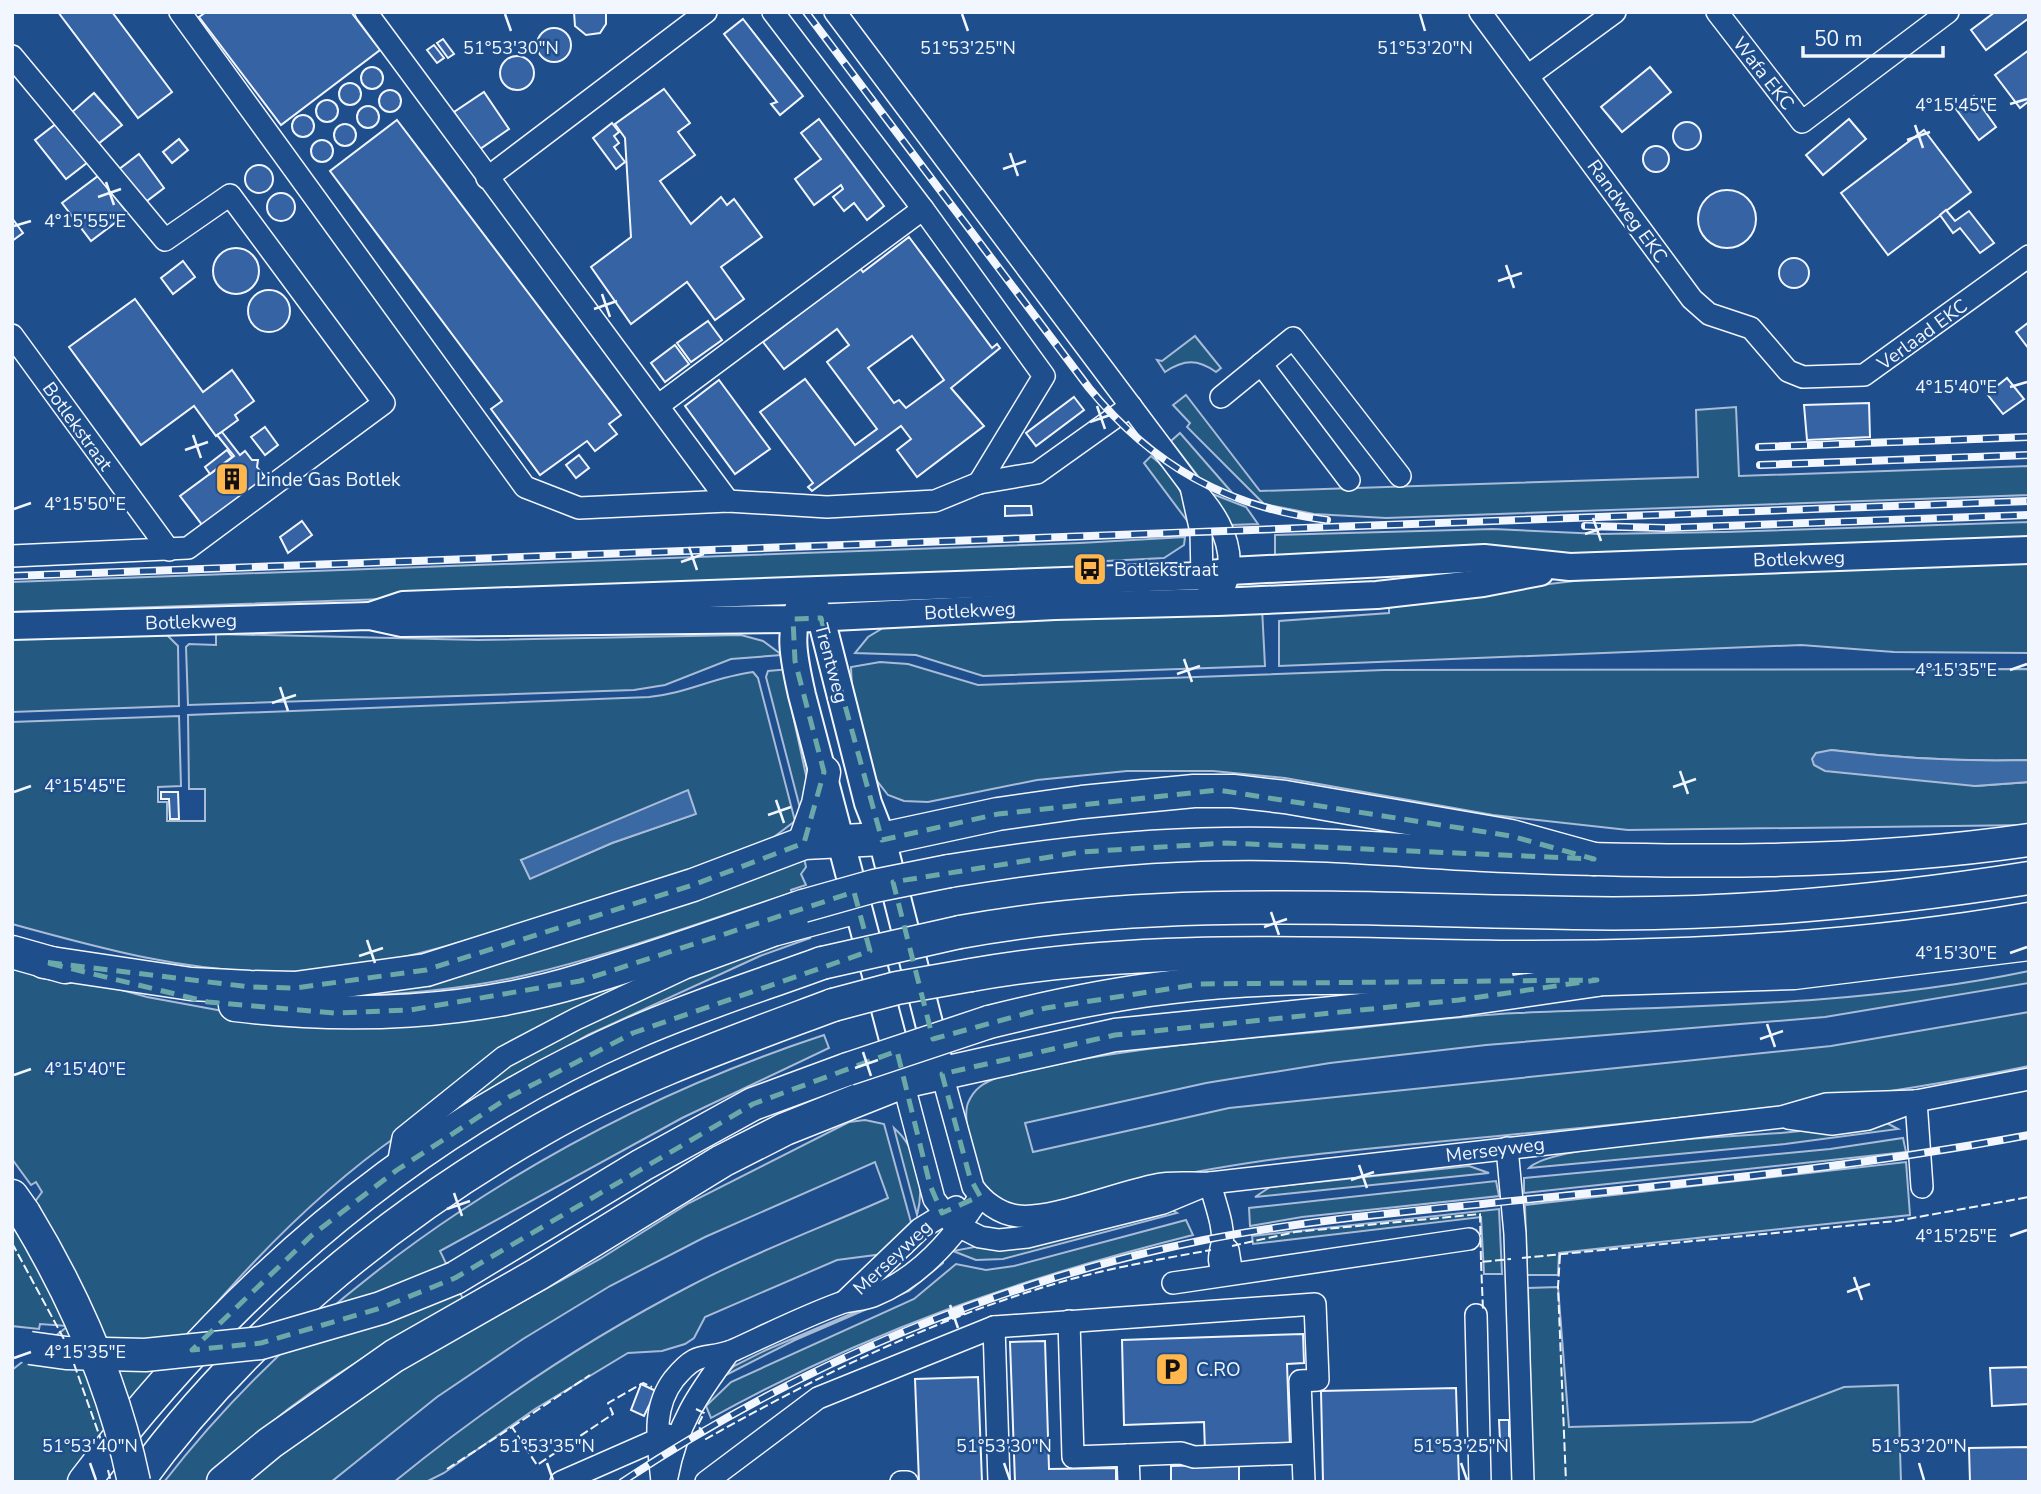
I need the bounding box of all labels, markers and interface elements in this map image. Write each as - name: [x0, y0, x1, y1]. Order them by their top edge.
- scale bar: [1803, 14, 1943, 58]
- text: 50 m: [1814, 25, 1863, 53]
- street label: Wafa EKC: [1726, 32, 1800, 116]
- text: 51°53'30"N: [463, 36, 559, 60]
- text: 51°53'25"N: [920, 36, 1016, 60]
- text: 51°53'20"N: [1377, 36, 1473, 60]
- text: 4°15'45"E: [1915, 93, 1997, 117]
- street label: Randweg EKC: [1581, 155, 1673, 268]
- text: 4°15'55"E: [44, 209, 126, 233]
- street label: Verlaad EKC: [1871, 293, 1973, 377]
- text: 4°15'40"E: [1915, 375, 1997, 399]
- street label: Botlekstraat: [36, 377, 119, 477]
- building icon: Linde Gas Botlek: [213, 460, 251, 498]
- place label: Linde Gas Botlek: [256, 467, 401, 493]
- text: 4°15'50"E: [44, 492, 126, 516]
- street label: Botlekweg: [1753, 544, 1845, 574]
- bus stop icon: Botlekstraat: [1071, 550, 1109, 588]
- place label: Botlekstraat: [1114, 557, 1218, 583]
- street label: Botlekweg: [923, 596, 1017, 626]
- street label: Botlekweg: [145, 607, 237, 637]
- street label: Trentweg: [808, 621, 854, 706]
- text: 4°15'35"E: [1915, 658, 1997, 682]
- text: 4°15'45"E: [44, 774, 126, 798]
- text: 4°15'30"E: [1915, 941, 1997, 965]
- text: 4°15'40"E: [44, 1057, 126, 1081]
- street label: Merseyweg: [1444, 1131, 1546, 1169]
- street label: Merseyweg: [847, 1214, 938, 1301]
- text: 4°15'25"E: [1915, 1224, 1997, 1248]
- text: 4°15'35"E: [44, 1340, 126, 1364]
- parking icon: C.RO: [1153, 1350, 1191, 1388]
- place label: C.RO: [1196, 1357, 1241, 1383]
- text: 51°53'40"N: [42, 1434, 138, 1458]
- text: 51°53'35"N: [499, 1434, 595, 1458]
- text: 51°53'30"N: [956, 1434, 1052, 1458]
- text: 51°53'25"N: [1413, 1434, 1509, 1458]
- text: 51°53'20"N: [1871, 1434, 1967, 1458]

